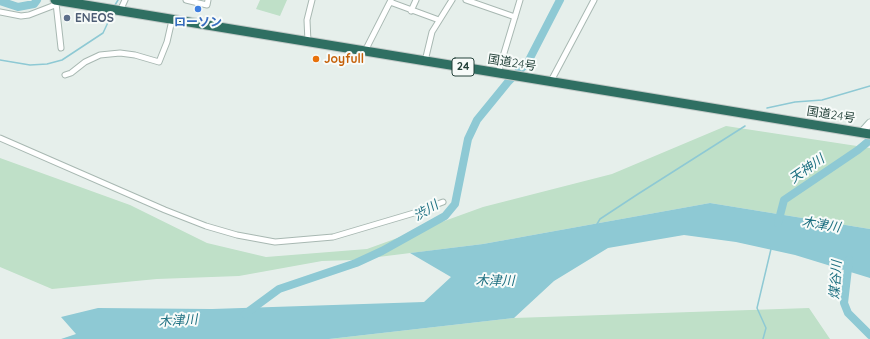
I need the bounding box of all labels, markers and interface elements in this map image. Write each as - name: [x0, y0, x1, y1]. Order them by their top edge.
- marker: ローソン: [193, 4, 203, 14]
- place label: ENEOS: [75, 11, 114, 25]
- marker: ENEOS: [62, 13, 72, 23]
- place label: ローソン: [174, 15, 222, 29]
- place label: Joyfull: [324, 52, 364, 66]
- street label: 国道24号: [487, 52, 537, 74]
- marker: Joyfull: [311, 54, 321, 64]
- road number: 24: [452, 58, 474, 76]
- street label: 国道24号: [806, 104, 856, 126]
- water label: 天神川: [787, 151, 827, 187]
- water label: 渋川: [411, 198, 441, 224]
- water label: 木津川: [801, 214, 841, 236]
- water label: 煤谷川: [827, 260, 845, 300]
- water label: 木津川: [476, 273, 514, 289]
- water label: 木津川: [158, 312, 198, 330]

